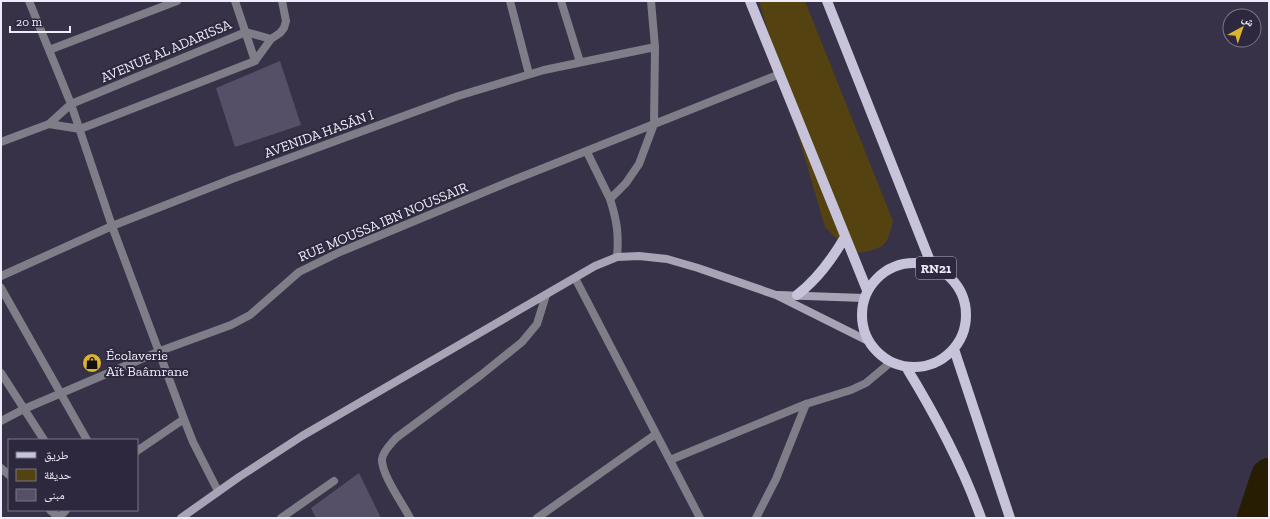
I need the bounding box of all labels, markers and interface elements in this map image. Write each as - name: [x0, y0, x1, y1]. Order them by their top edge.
- scale bar: [10, 8, 70, 34]
- north arrow: [1222, 8, 1262, 48]
- text: ش: [1239, 12, 1257, 30]
- text: 20 m: [16, 15, 43, 29]
- street label: AVENUE AL ADARISSA: [98, 15, 235, 86]
- street label: AVENIDA HASÁN I: [262, 106, 376, 162]
- street label: RUE MOUSSA IBN NOUSSAIR: [296, 178, 471, 265]
- road number: RN21: [916, 257, 956, 279]
- place label: Écolaverie Aït Baâmrane: [106, 347, 189, 380]
- shop icon: Écolaverie Aït Baâmrane: [81, 352, 103, 374]
- legend: [8, 439, 138, 511]
- text: طريق: [44, 448, 69, 462]
- text: حديقة: [44, 468, 72, 482]
- text: مبنى: [44, 488, 65, 502]

